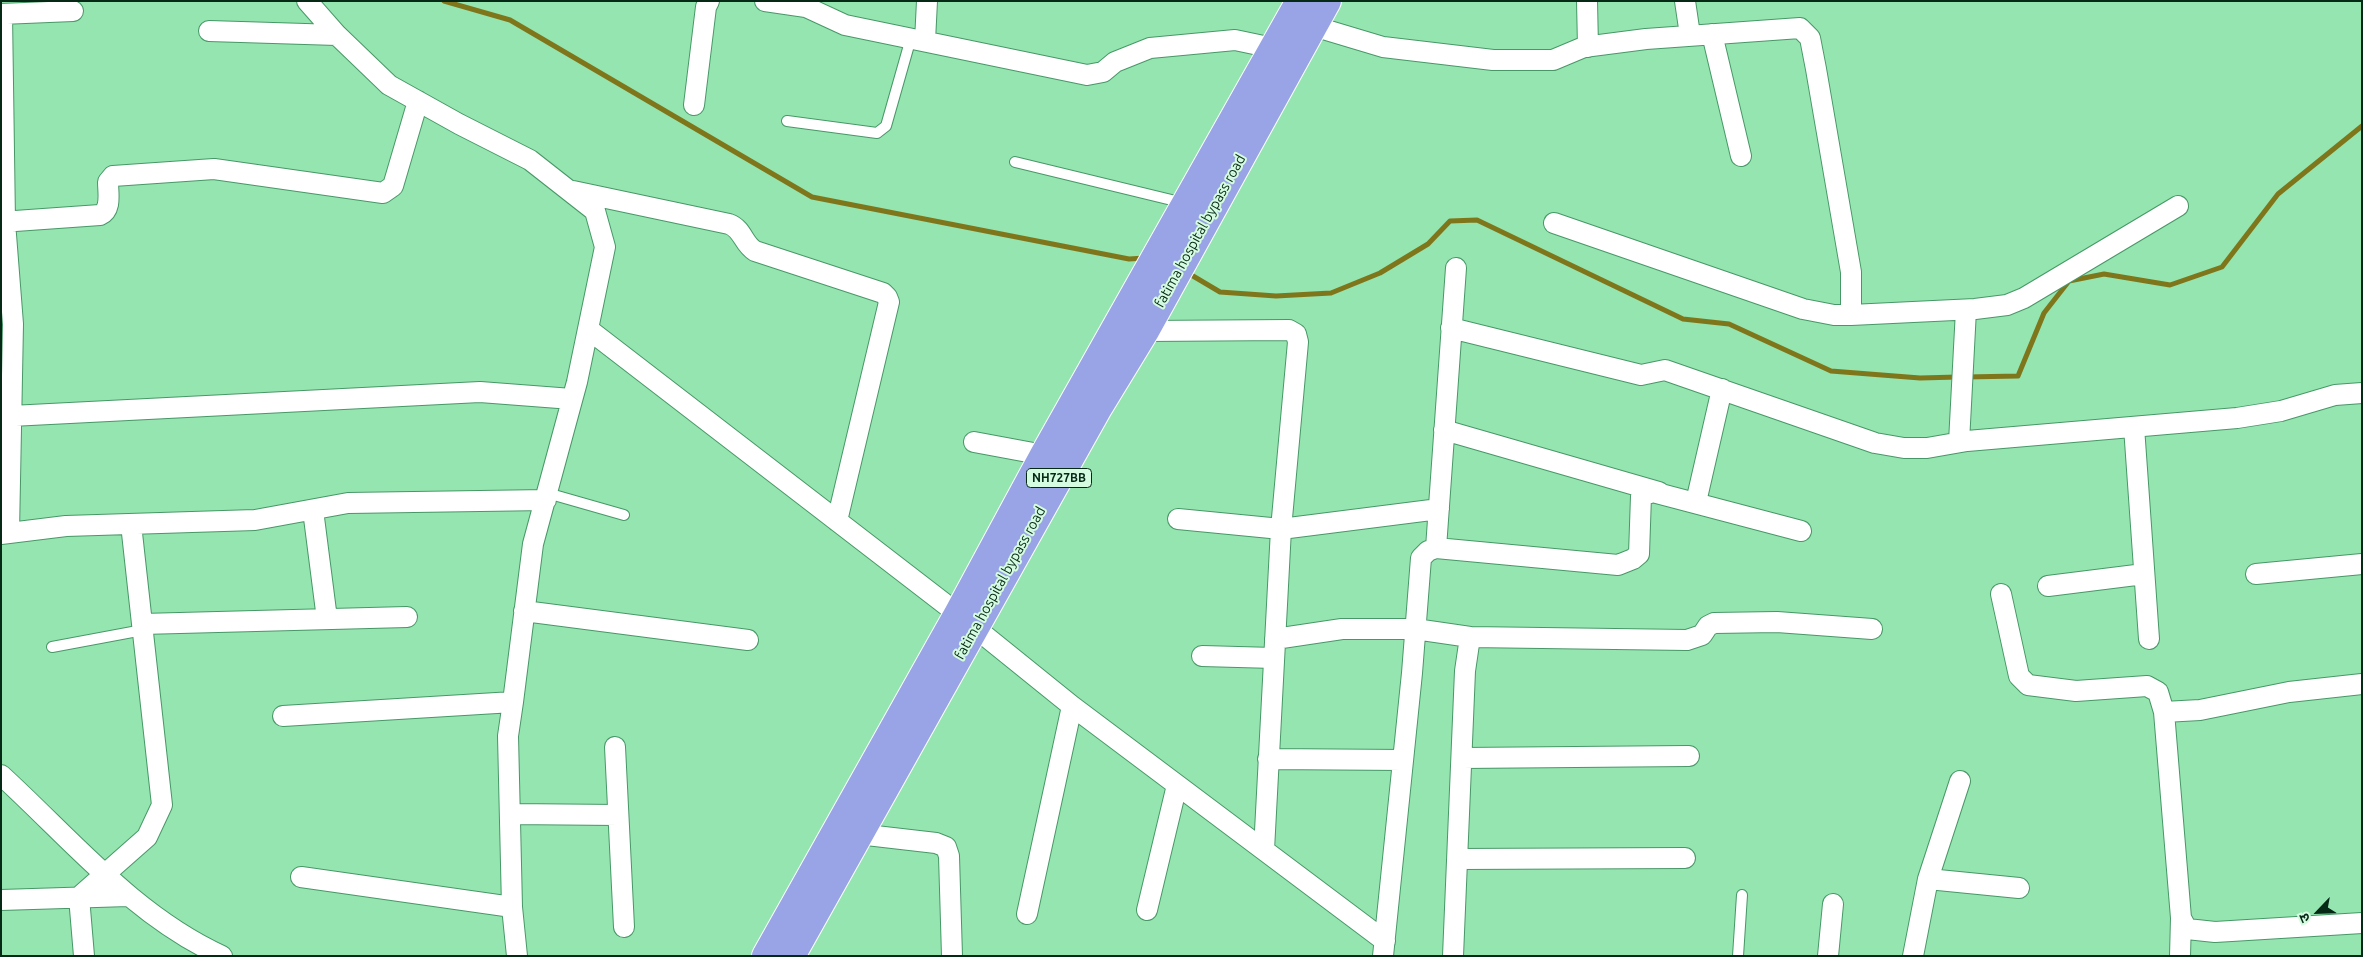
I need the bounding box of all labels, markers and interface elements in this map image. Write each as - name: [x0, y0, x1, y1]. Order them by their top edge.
- street label: fatima hospital bypass road: [1151, 152, 1249, 310]
- road number: NH727BB: [1026, 468, 1092, 488]
- street label: fatima hospital bypass road: [951, 504, 1049, 662]
- north arrow: [2293, 887, 2343, 937]
- text: उ: [2295, 911, 2313, 925]

